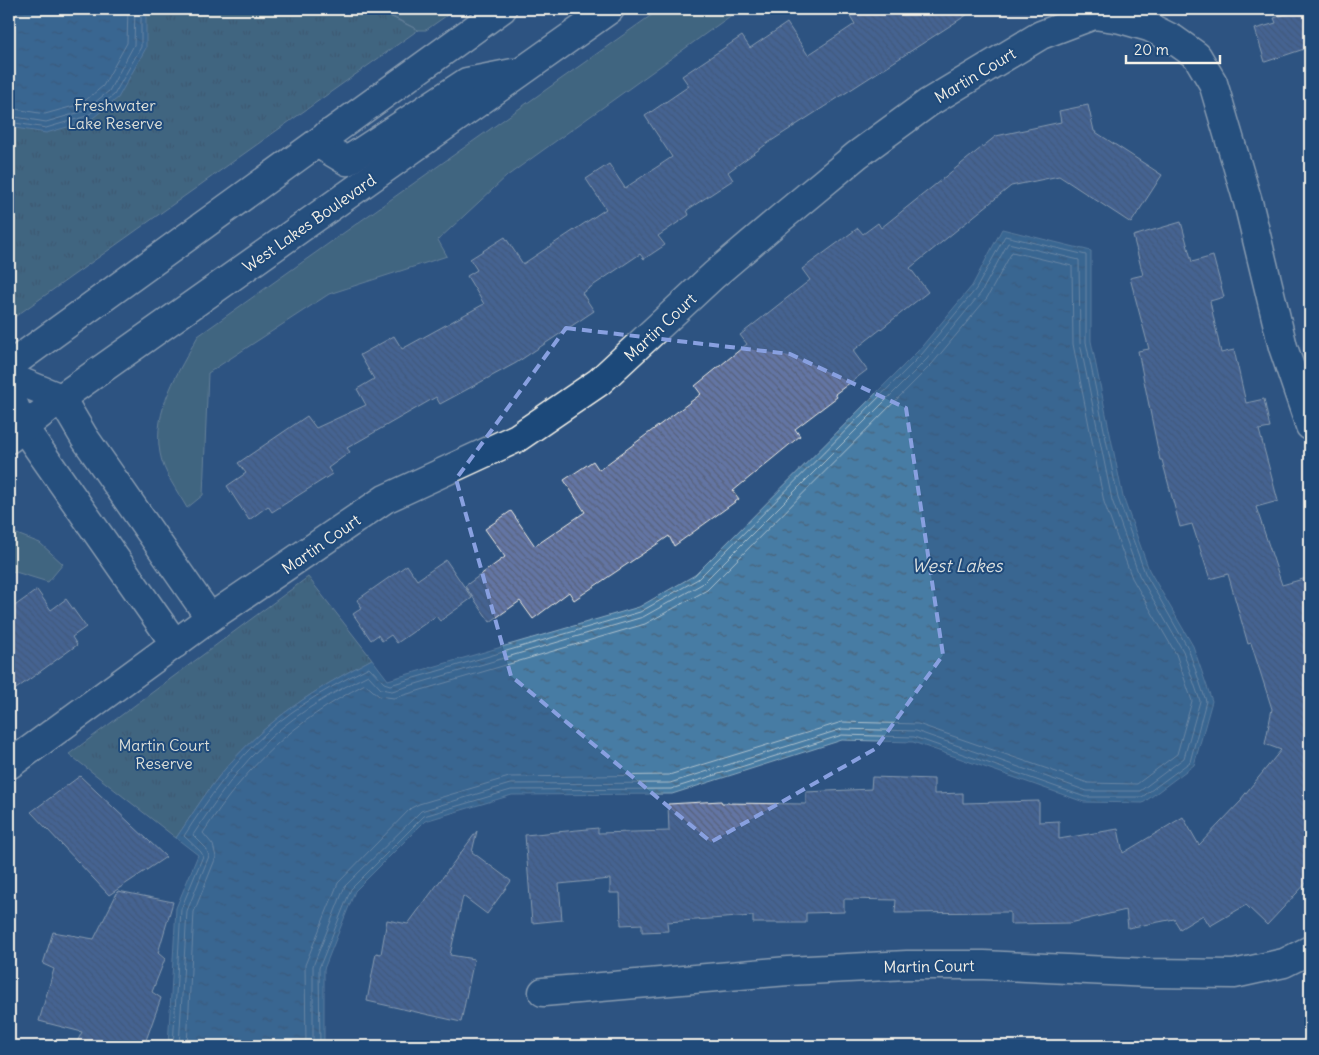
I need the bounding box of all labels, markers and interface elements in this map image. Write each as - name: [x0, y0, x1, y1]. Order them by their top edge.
- scale bar: [1126, 32, 1220, 64]
- text: 20 m: [1134, 40, 1169, 59]
- street label: Martin Court: [931, 43, 1020, 107]
- park label: Freshwater Lake Reserve: [67, 95, 163, 133]
- street label: West Lakes Boulevard: [238, 169, 380, 277]
- street label: Martin Court: [620, 288, 701, 365]
- street label: Martin Court: [278, 509, 365, 578]
- water label: West Lakes: [912, 554, 1004, 577]
- park label: Martin Court Reserve: [118, 735, 210, 773]
- street label: Martin Court: [883, 955, 975, 977]

